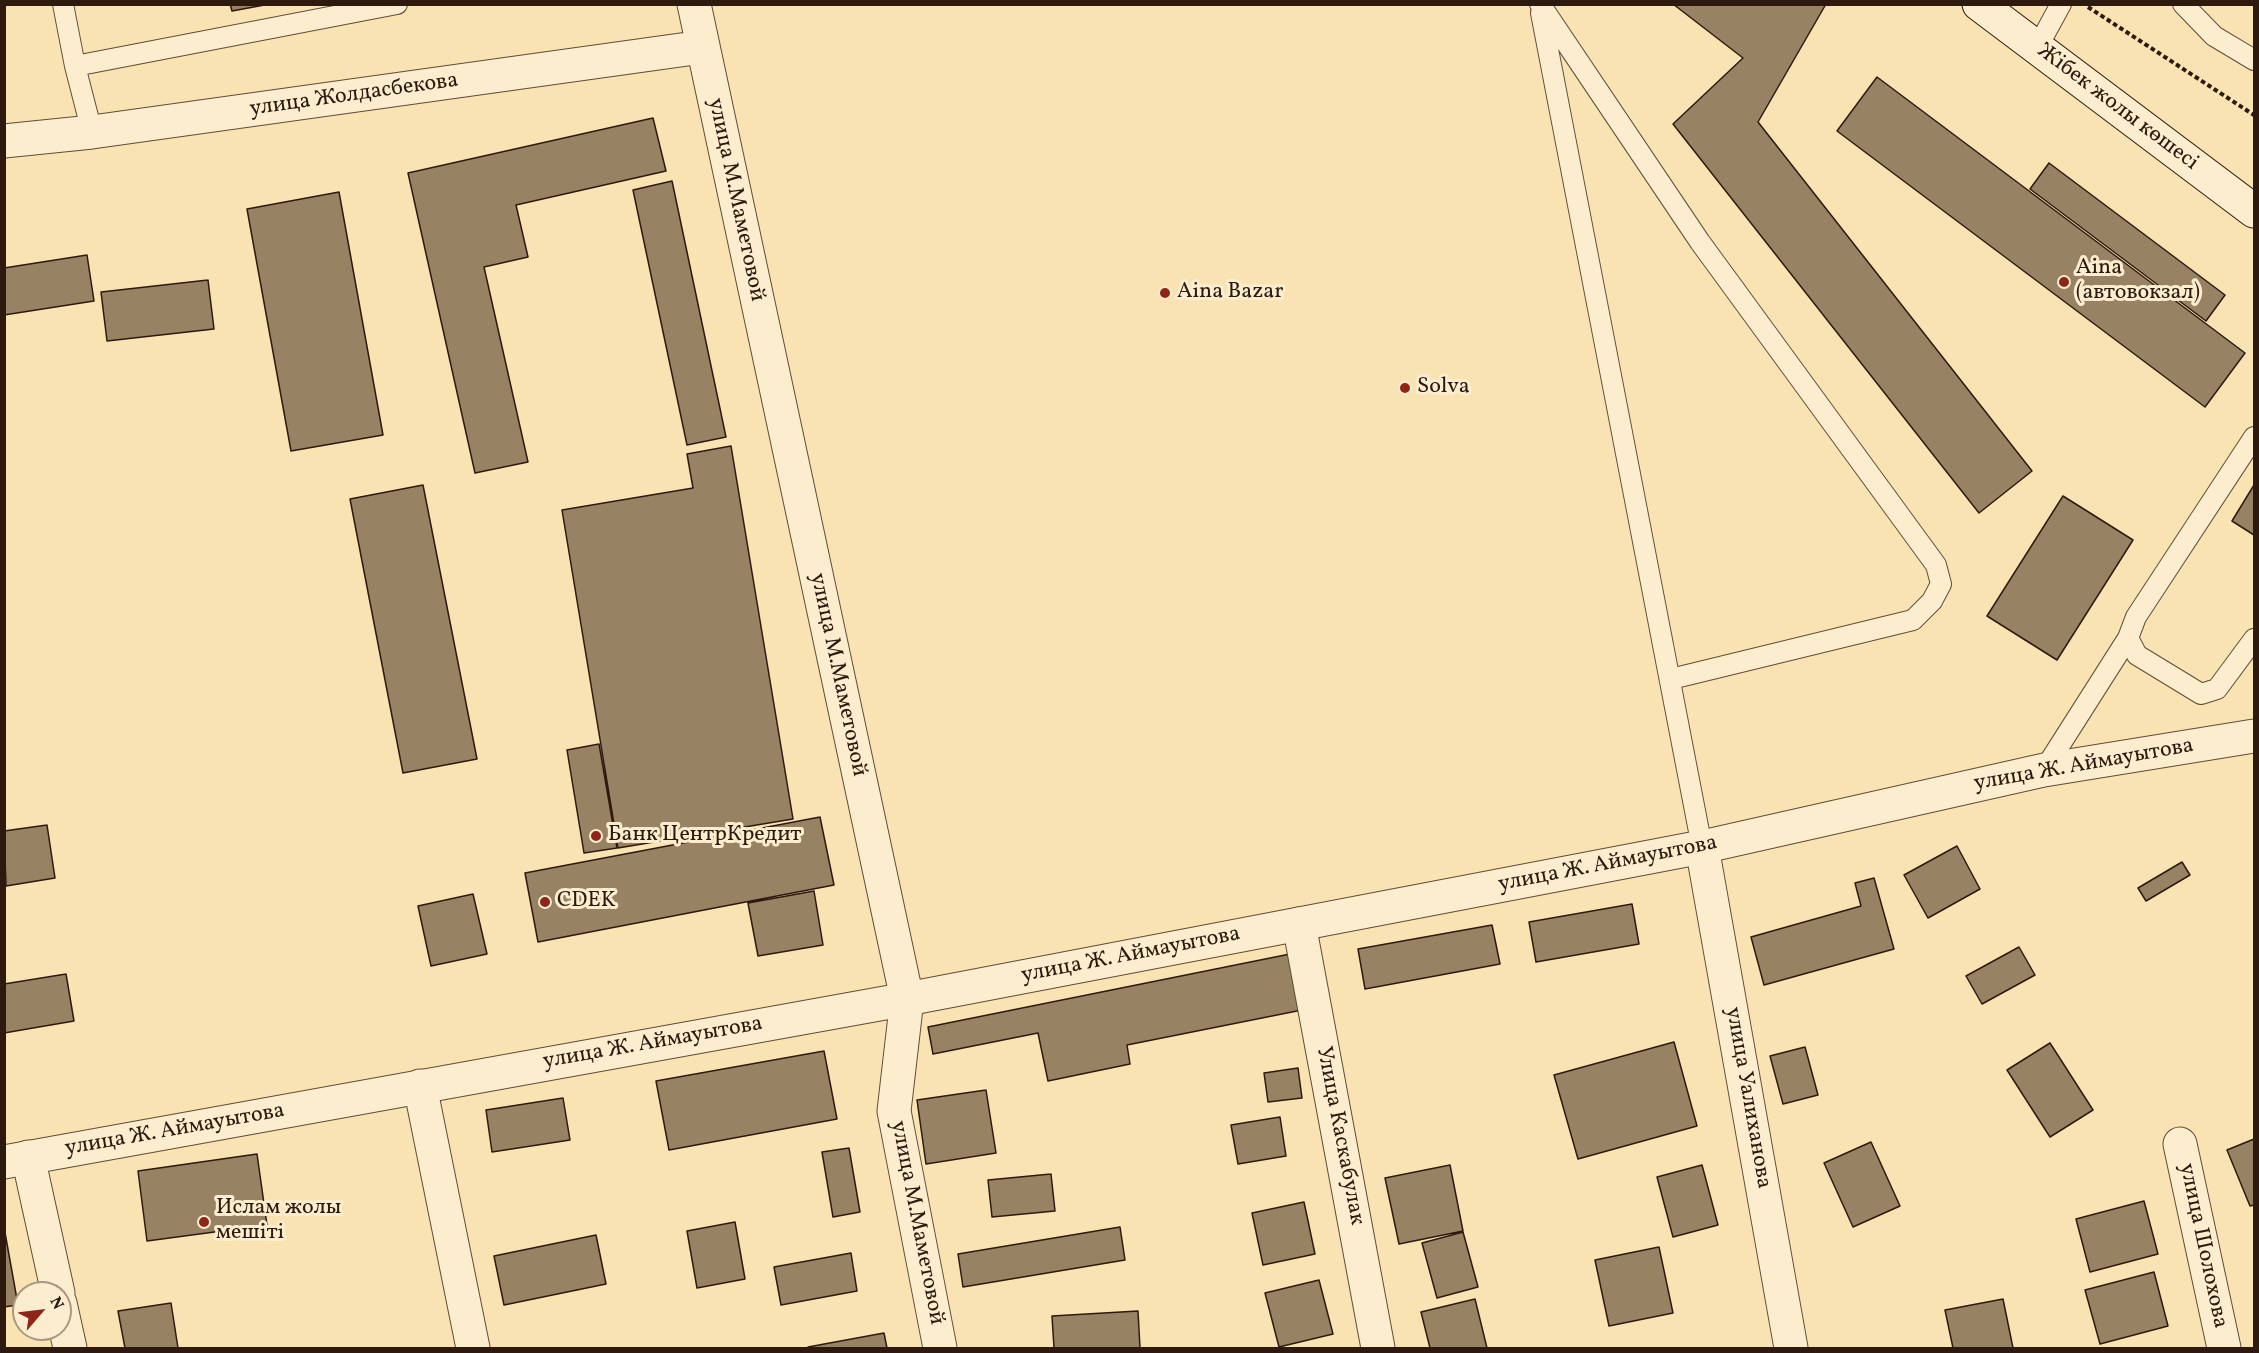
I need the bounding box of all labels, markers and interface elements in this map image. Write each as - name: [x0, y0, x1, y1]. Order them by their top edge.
- street label: Жібек жолы көшесі: [2031, 39, 2203, 177]
- street label: улица Жолдасбекова: [248, 68, 460, 124]
- street label: улица М.Маметовой: [701, 96, 769, 304]
- place label: Aina (автовокзал): [2076, 256, 2200, 308]
- marker: Aina (автовокзал): [2057, 275, 2071, 289]
- place label: Aina Bazar: [1177, 280, 1283, 306]
- marker: Aina Bazar: [1158, 286, 1172, 300]
- place label: Solva: [1417, 375, 1470, 401]
- marker: Solva: [1398, 381, 1412, 395]
- street label: улица М.Маметовой: [803, 571, 871, 779]
- street label: улица Ж. Аймауытова: [1972, 734, 2196, 798]
- place label: Банк ЦентрКредит: [608, 823, 801, 849]
- marker: Банк ЦентрКредит: [589, 829, 603, 843]
- street label: улица Ж. Аймауытова: [1496, 831, 1720, 899]
- place label: CDEK: [557, 889, 616, 915]
- marker: CDEK: [538, 895, 552, 909]
- street label: улица Ж. Аймауытова: [1019, 922, 1243, 990]
- street label: улица Уалиханова: [1718, 1005, 1776, 1191]
- street label: улица Ж. Аймауытова: [541, 1012, 765, 1076]
- street label: Улица Каскабулак: [1309, 1044, 1369, 1228]
- street label: улица Ж. Аймауытова: [63, 1099, 287, 1163]
- street label: улица М.Маметовой: [883, 1119, 949, 1327]
- street label: улица Шолохова: [2172, 1161, 2232, 1331]
- place label: Ислам жолы мешіті: [216, 1196, 341, 1248]
- marker: Ислам жолы мешіті: [197, 1215, 211, 1229]
- north arrow: [12, 1281, 72, 1341]
- text: N: [44, 1293, 69, 1314]

